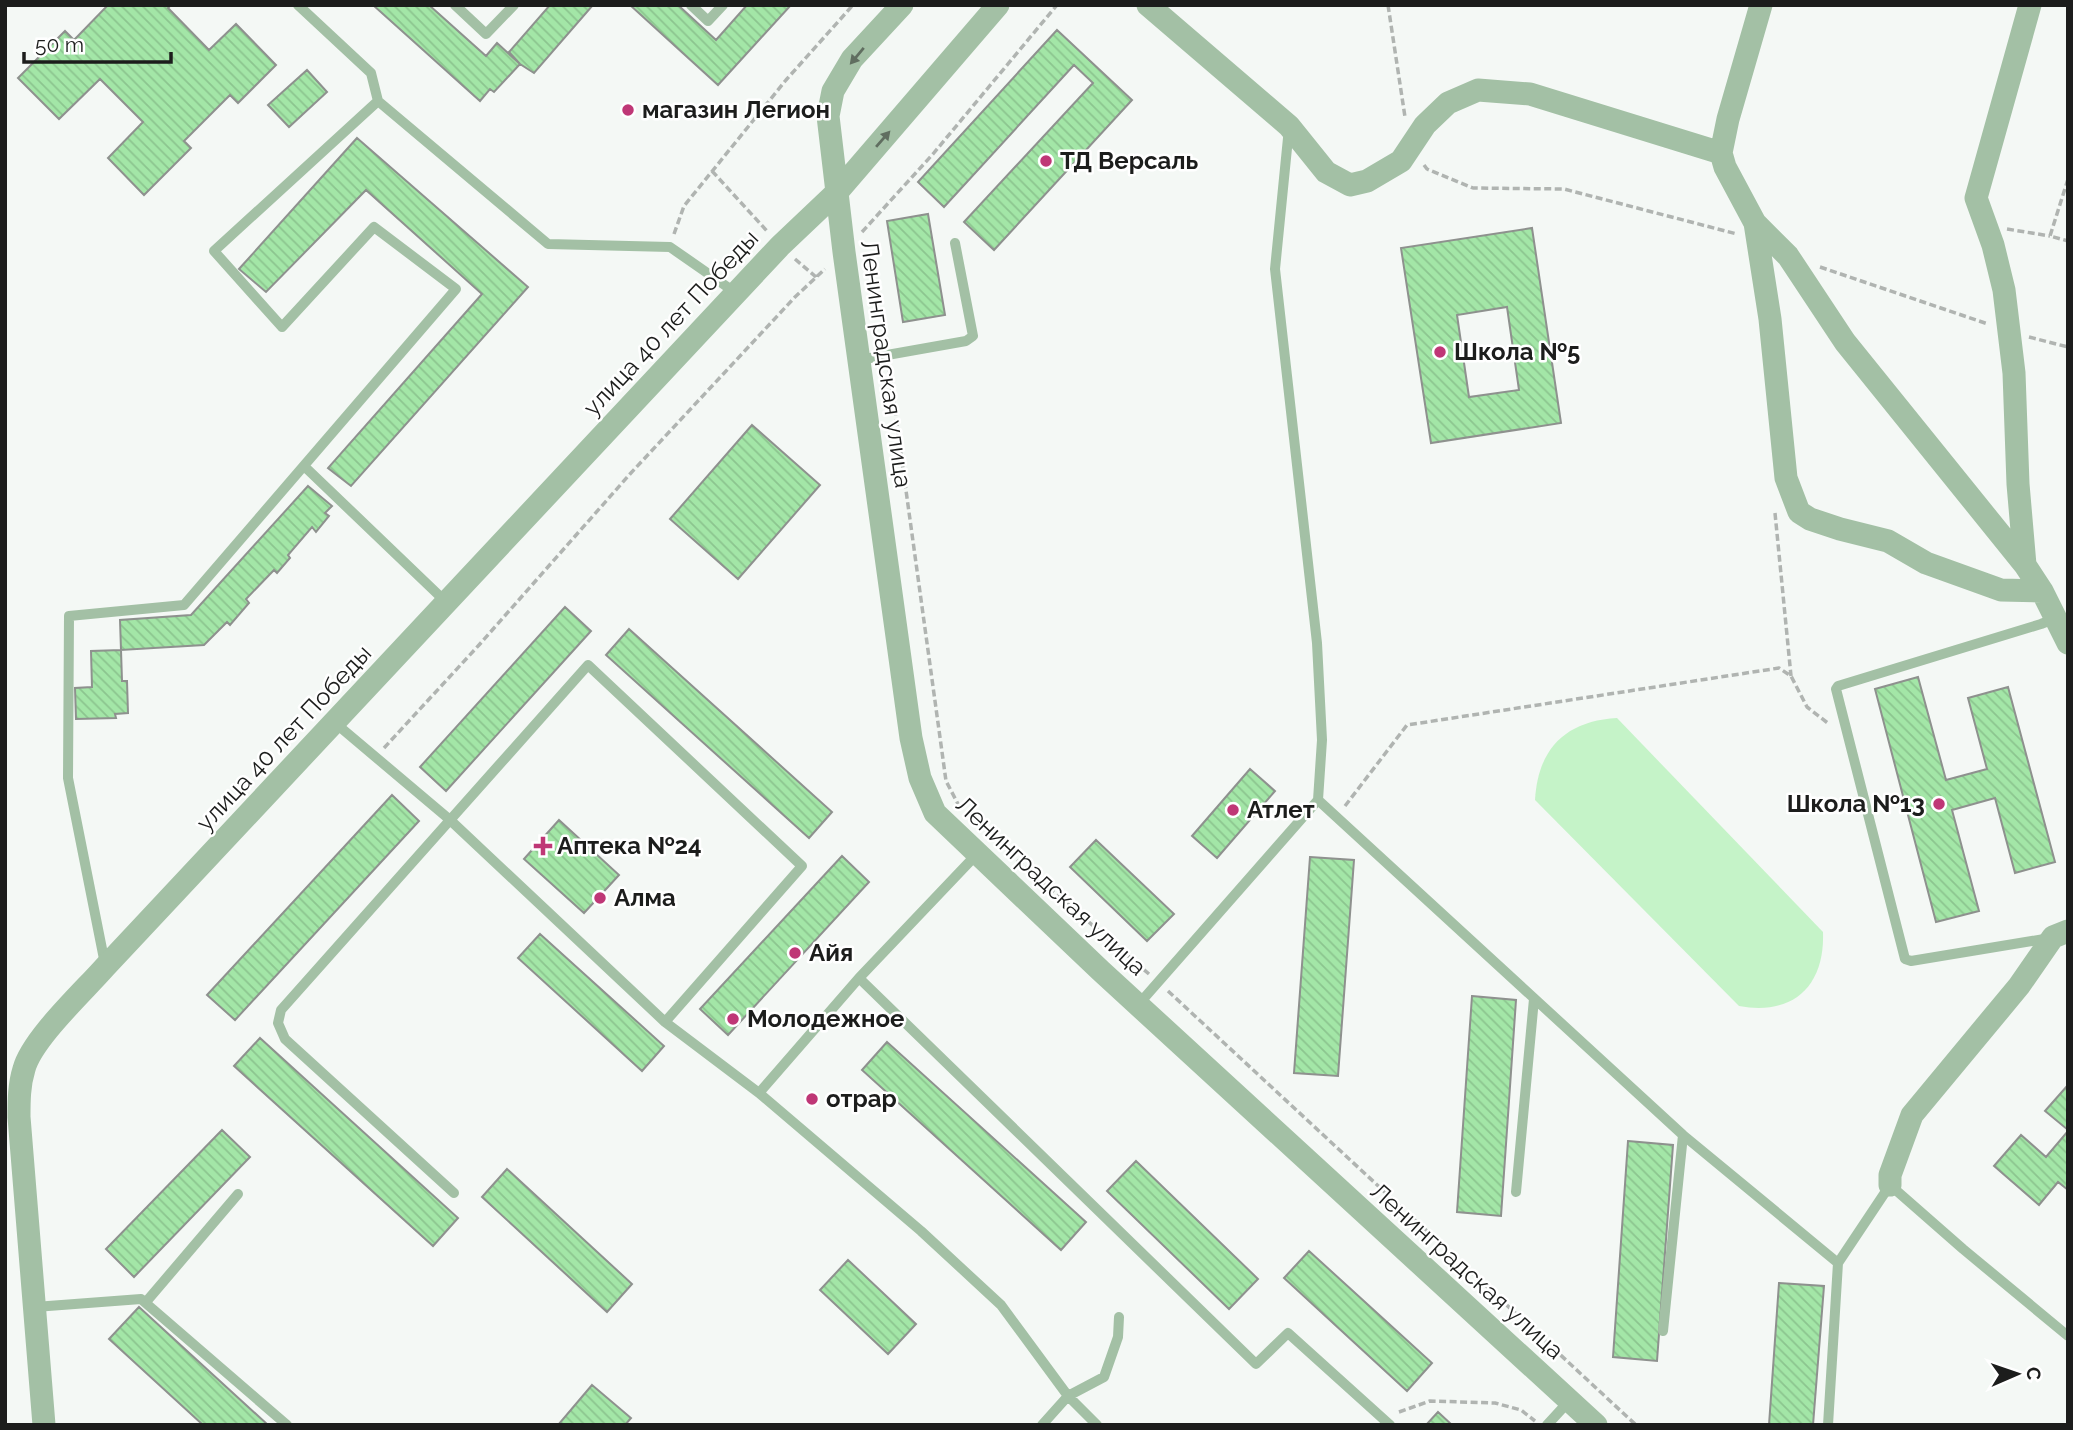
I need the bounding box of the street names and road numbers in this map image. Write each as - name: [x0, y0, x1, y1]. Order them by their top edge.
- street label: улица 40 лет Победы: [577, 224, 764, 422]
- street label: Ленинградская улица: [855, 238, 918, 490]
- street label: улица 40 лет Победы: [190, 639, 377, 837]
- street label: Ленинградская улица: [950, 790, 1153, 981]
- street label: Ленинградская улица: [1365, 1176, 1570, 1365]

